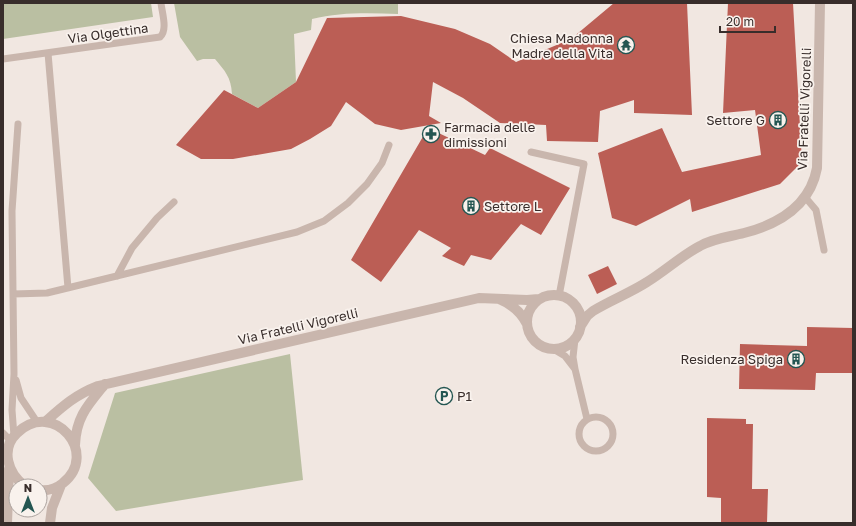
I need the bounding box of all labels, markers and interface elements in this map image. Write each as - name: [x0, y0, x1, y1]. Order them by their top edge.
- scale bar: [720, 8, 775, 34]
- text: 20 m: [726, 14, 754, 29]
- street label: Via Olgettina: [67, 19, 149, 47]
- place label: Chiesa Madonna Madre della Vita: [510, 30, 613, 61]
- temple icon: Chiesa Madonna Madre della Vita: [616, 35, 636, 55]
- street label: Via Fratelli Vigorelli: [794, 47, 814, 171]
- building icon: Settore G: [768, 110, 788, 130]
- place label: Settore G: [706, 112, 765, 128]
- place label: Farmacia delle dimissioni: [444, 119, 535, 150]
- pharmacy icon: Farmacia delle dimissioni: [421, 124, 441, 144]
- building icon: Settore L: [461, 196, 481, 216]
- place label: Settore L: [484, 198, 542, 214]
- street label: Via Fratelli Vigorelli: [236, 304, 360, 348]
- building icon: Residenza Spiga: [786, 349, 806, 369]
- place label: Residenza Spiga: [680, 351, 783, 367]
- parking icon: P1: [434, 386, 454, 406]
- place label: P1: [457, 388, 472, 404]
- north arrow: [8, 478, 48, 518]
- text: N: [24, 481, 32, 494]

